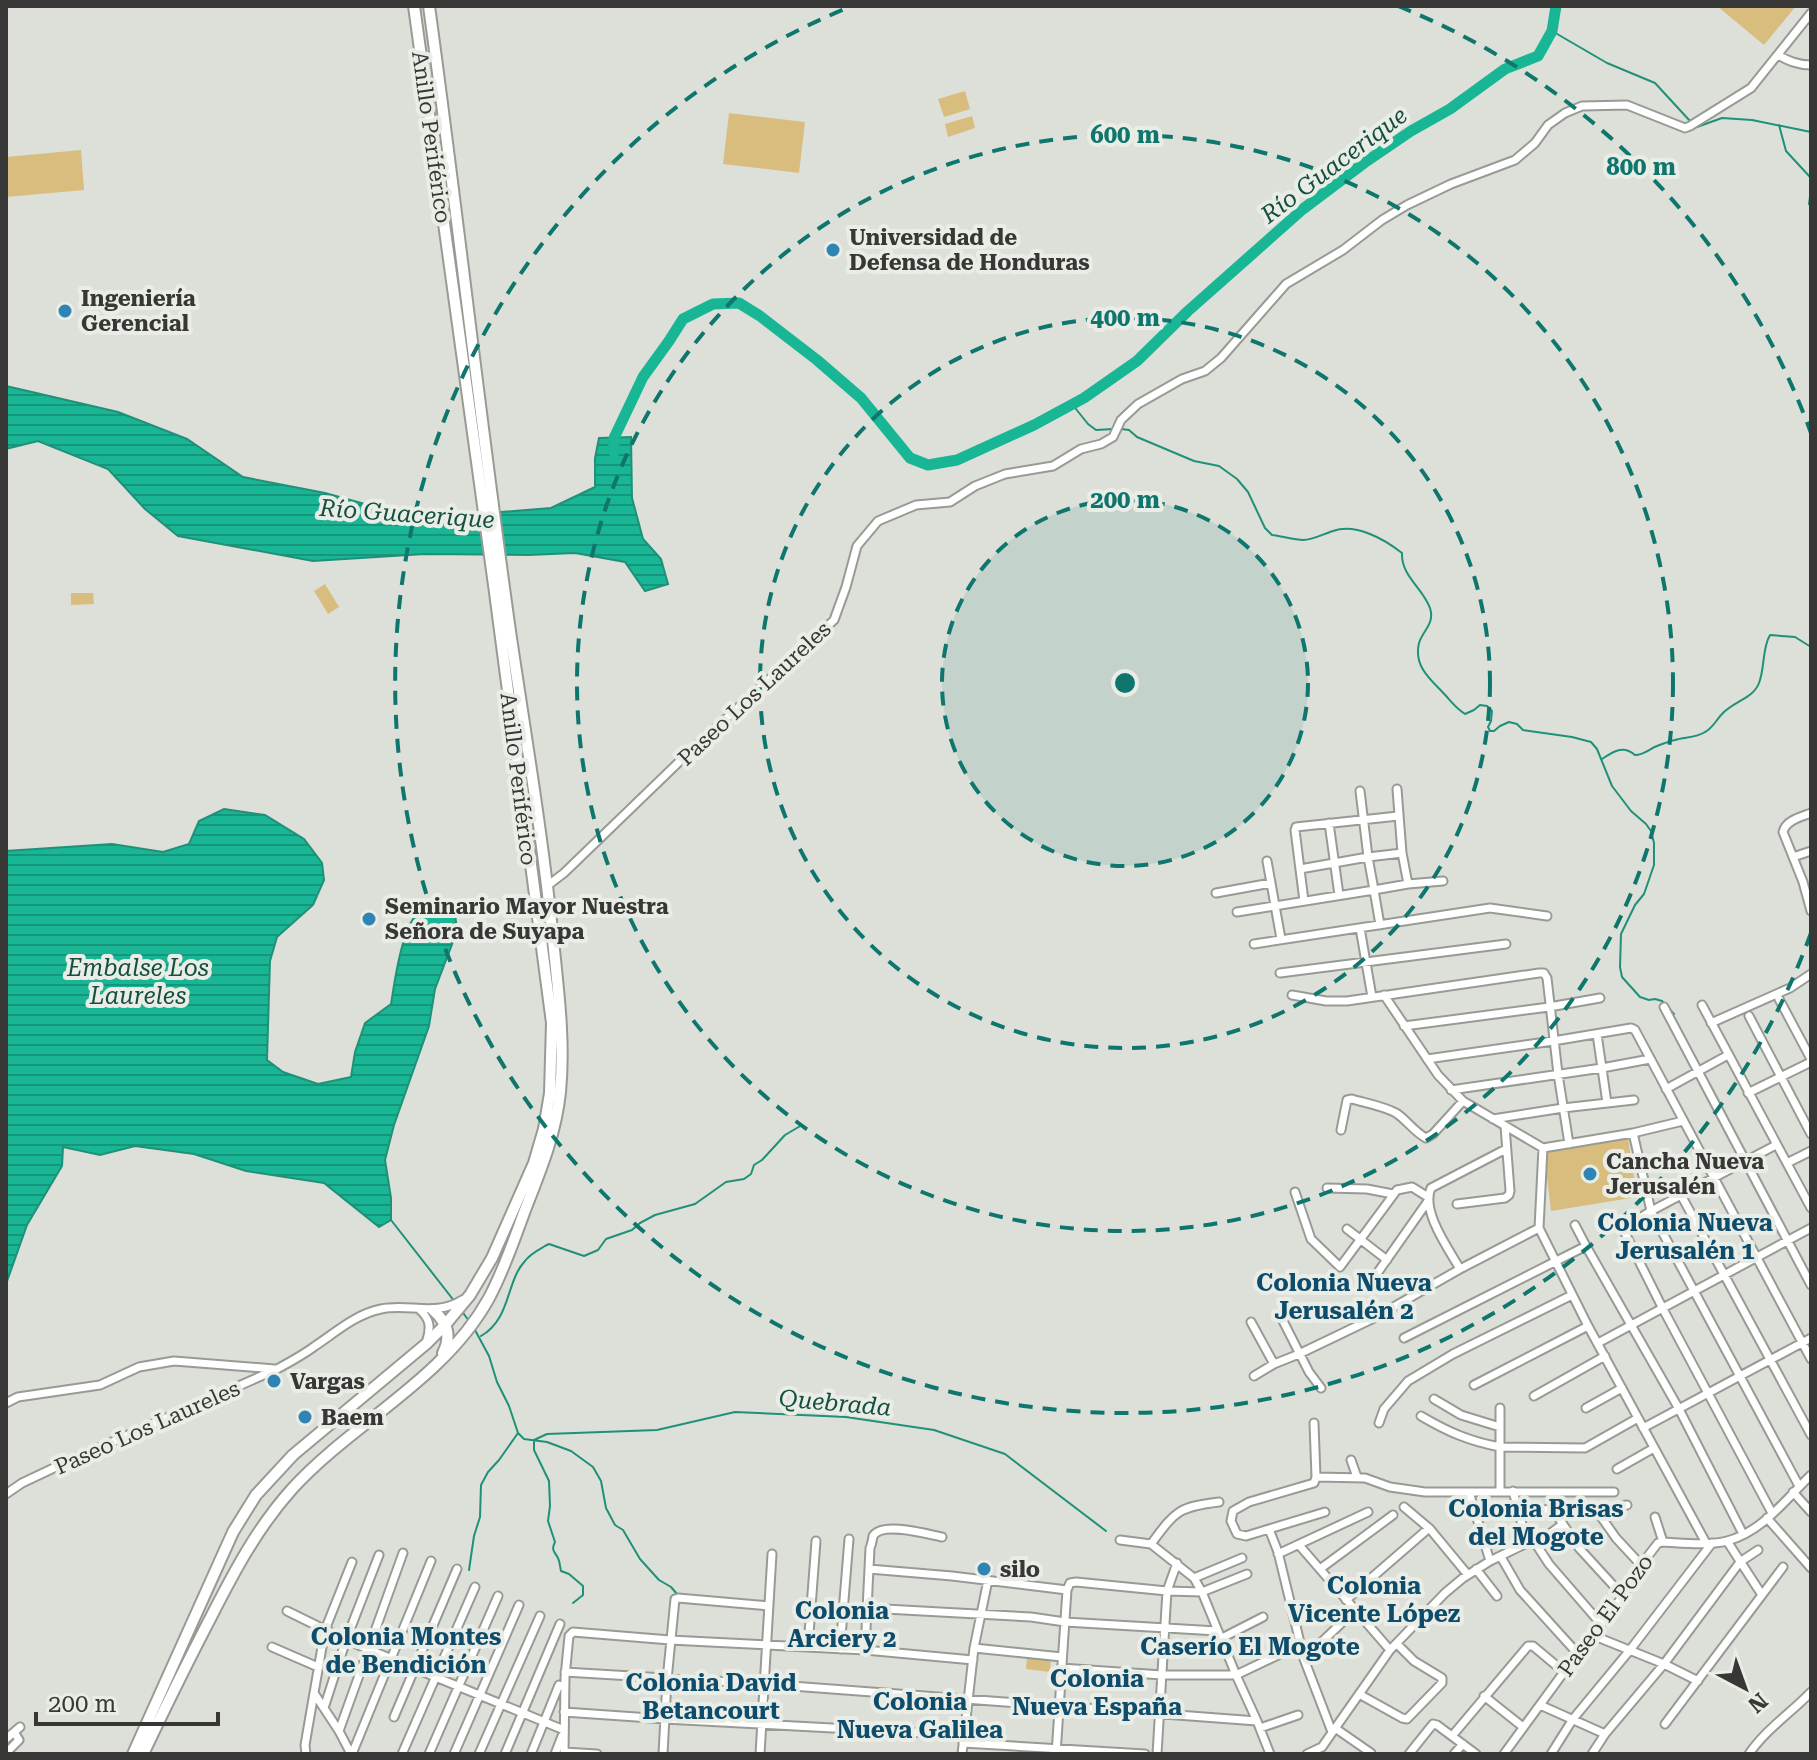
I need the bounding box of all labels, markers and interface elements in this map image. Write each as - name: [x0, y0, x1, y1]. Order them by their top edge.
- street label: Anillo Periférico: [407, 49, 456, 225]
- water label: Río Guacerique: [1255, 101, 1412, 230]
- text: 600 m: [1090, 121, 1160, 149]
- text: 800 m: [1606, 153, 1676, 181]
- place label: Universidad de Defensa de Honduras: [849, 225, 1090, 275]
- marker: Universidad de Defensa de Honduras: [824, 241, 842, 259]
- place label: Ingeniería Gerencial: [81, 286, 196, 336]
- marker: Ingeniería Gerencial: [56, 302, 74, 320]
- text: 400 m: [1090, 304, 1160, 332]
- text: 200 m: [1090, 486, 1160, 514]
- water label: Río Guacerique: [318, 494, 495, 534]
- street label: Paseo Los Laureles: [673, 616, 836, 771]
- centre of rings: [1111, 669, 1139, 697]
- street label: Anillo Periférico: [496, 691, 541, 867]
- place label: Seminario Mayor Nuestra Señora de Suyapa: [385, 894, 669, 944]
- marker: Seminario Mayor Nuestra Señora de Suyapa: [360, 910, 378, 928]
- water label: Embalse Los Laureles: [66, 954, 209, 1010]
- place label: Cancha Nueva Jerusalén: [1606, 1149, 1764, 1199]
- marker: Cancha Nueva Jerusalén: [1581, 1165, 1599, 1183]
- district label: Colonia Nueva Jerusalén 1: [1597, 1209, 1773, 1265]
- district label: Colonia Nueva Jerusalén 2: [1256, 1269, 1432, 1325]
- place label: Vargas: [290, 1369, 365, 1394]
- marker: Vargas: [265, 1372, 283, 1390]
- street label: Paseo Los Laureles: [51, 1375, 244, 1479]
- water label: Quebrada: [778, 1384, 892, 1422]
- place label: Baem: [321, 1405, 384, 1430]
- marker: Baem: [296, 1408, 314, 1426]
- district label: Colonia Brisas del Mogote: [1448, 1495, 1624, 1551]
- street label: Paseo El Pozo: [1553, 1549, 1658, 1681]
- place label: silo: [1000, 1557, 1040, 1582]
- marker: silo: [975, 1560, 993, 1578]
- district label: Colonia Vicente López: [1288, 1572, 1460, 1628]
- district label: Colonia Arciery 2: [787, 1597, 897, 1653]
- district label: Colonia Montes de Bendición: [311, 1623, 501, 1679]
- district label: Caserío El Mogote: [1140, 1633, 1360, 1661]
- north arrow: [1705, 1648, 1785, 1728]
- district label: Colonia Nueva España: [1012, 1665, 1182, 1721]
- district label: Colonia David Betancourt: [625, 1669, 797, 1725]
- scale bar: [36, 1676, 218, 1726]
- district label: Colonia Nueva Galilea: [837, 1688, 1003, 1744]
- text: N: [1743, 1688, 1772, 1718]
- text: 200 m: [48, 1690, 116, 1718]

